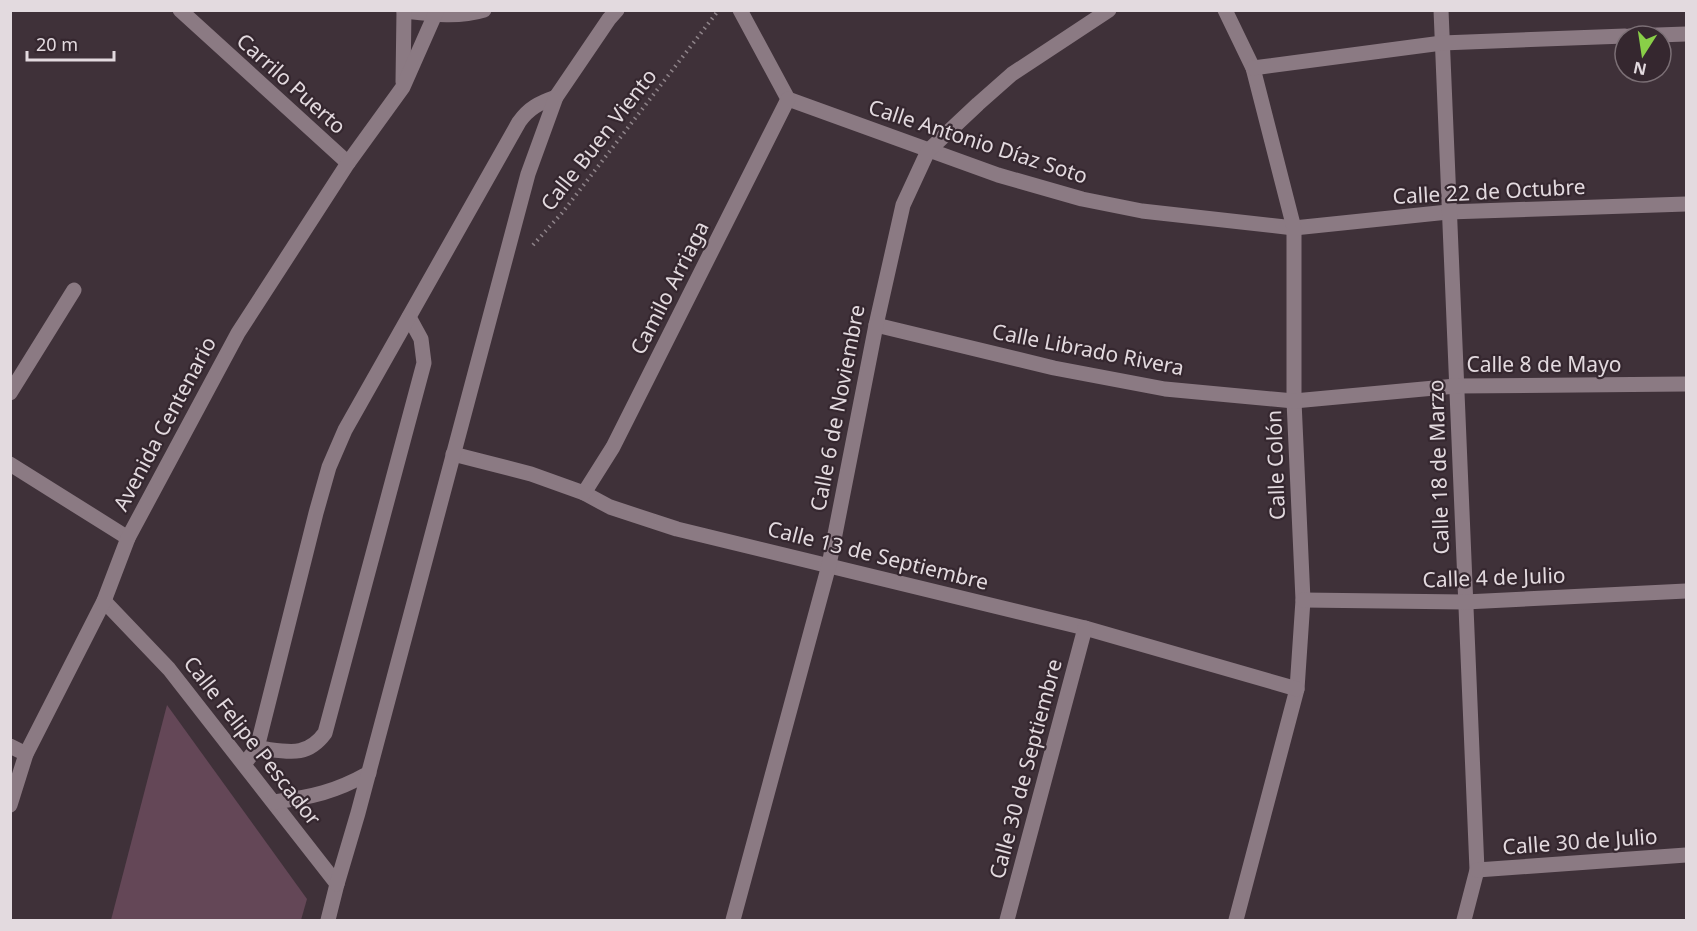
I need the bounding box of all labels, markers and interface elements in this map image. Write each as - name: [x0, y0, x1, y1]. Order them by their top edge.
- scale bar: [27, 24, 114, 62]
- north arrow: [1613, 24, 1673, 84]
- street label: Carrilo Puerto: [231, 27, 352, 140]
- text: 20 m: [36, 32, 78, 56]
- text: N: [1631, 57, 1649, 81]
- street label: Calle Buen Viento: [534, 63, 663, 216]
- street label: Calle Antonio Díaz Soto: [865, 92, 1091, 190]
- street label: Calle 22 de Octubre: [1392, 172, 1586, 210]
- street label: Camilo Arriaga: [623, 216, 715, 359]
- street label: Calle 6 de Noviembre: [803, 302, 871, 513]
- street label: Calle Librado Rivera: [990, 317, 1186, 381]
- street label: Avenida Centenario: [106, 332, 222, 516]
- street label: Calle 8 de Mayo: [1466, 350, 1622, 378]
- street label: Calle 18 de Marzo: [1421, 379, 1455, 555]
- street label: Calle Colón: [1259, 409, 1291, 521]
- street label: Calle 13 de Septiembre: [765, 514, 992, 596]
- street label: Calle 4 de Julio: [1422, 561, 1566, 593]
- street label: Calle Felipe Pescador: [178, 650, 328, 831]
- street label: Calle 30 de Septiembre: [982, 656, 1068, 882]
- street label: Calle 30 de Julio: [1502, 822, 1658, 860]

